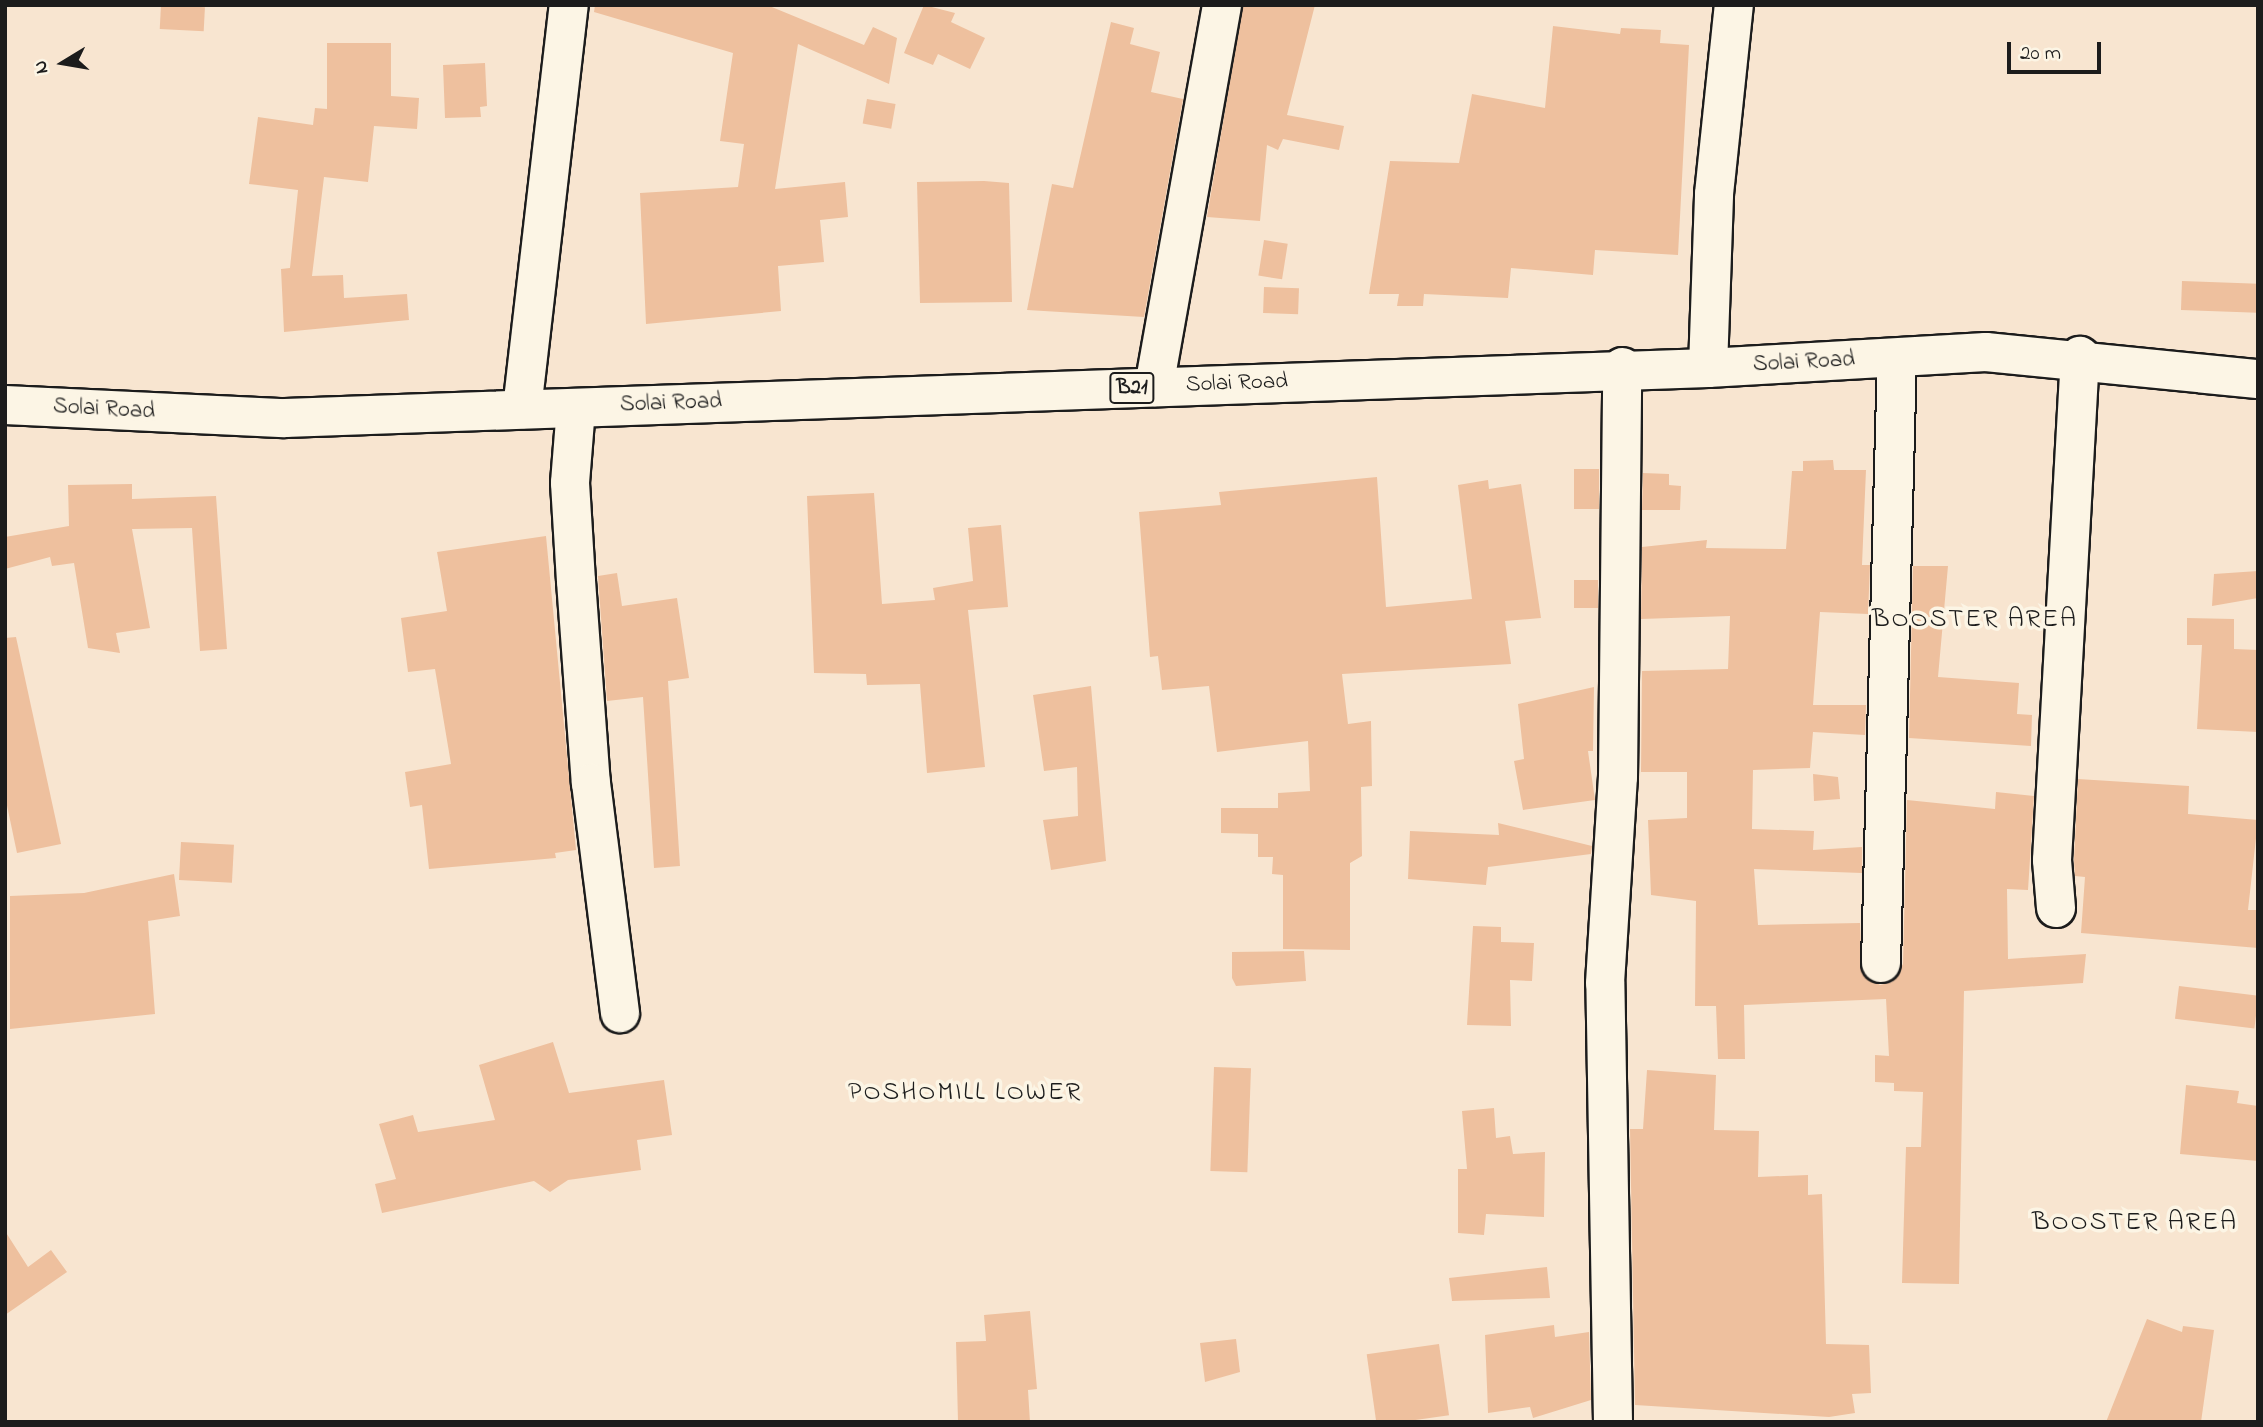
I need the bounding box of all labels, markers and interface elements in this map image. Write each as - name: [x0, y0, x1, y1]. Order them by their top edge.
- north arrow: [28, 28, 98, 98]
- scale bar: [2011, 28, 2106, 72]
- text: 20 m: [2020, 39, 2061, 69]
- text: N: [27, 58, 56, 76]
- street label: Solai Road: [1752, 347, 1856, 379]
- street label: Solai Road: [1185, 368, 1289, 400]
- road number: B21: [1109, 370, 1155, 406]
- street label: Solai Road: [619, 388, 723, 420]
- street label: Solai Road: [52, 394, 156, 426]
- district label: BOOSTER AREA: [1873, 605, 2077, 637]
- district label: POSHOMILL LOWER: [850, 1078, 1080, 1110]
- district label: BOOSTER AREA: [2033, 1208, 2237, 1240]

